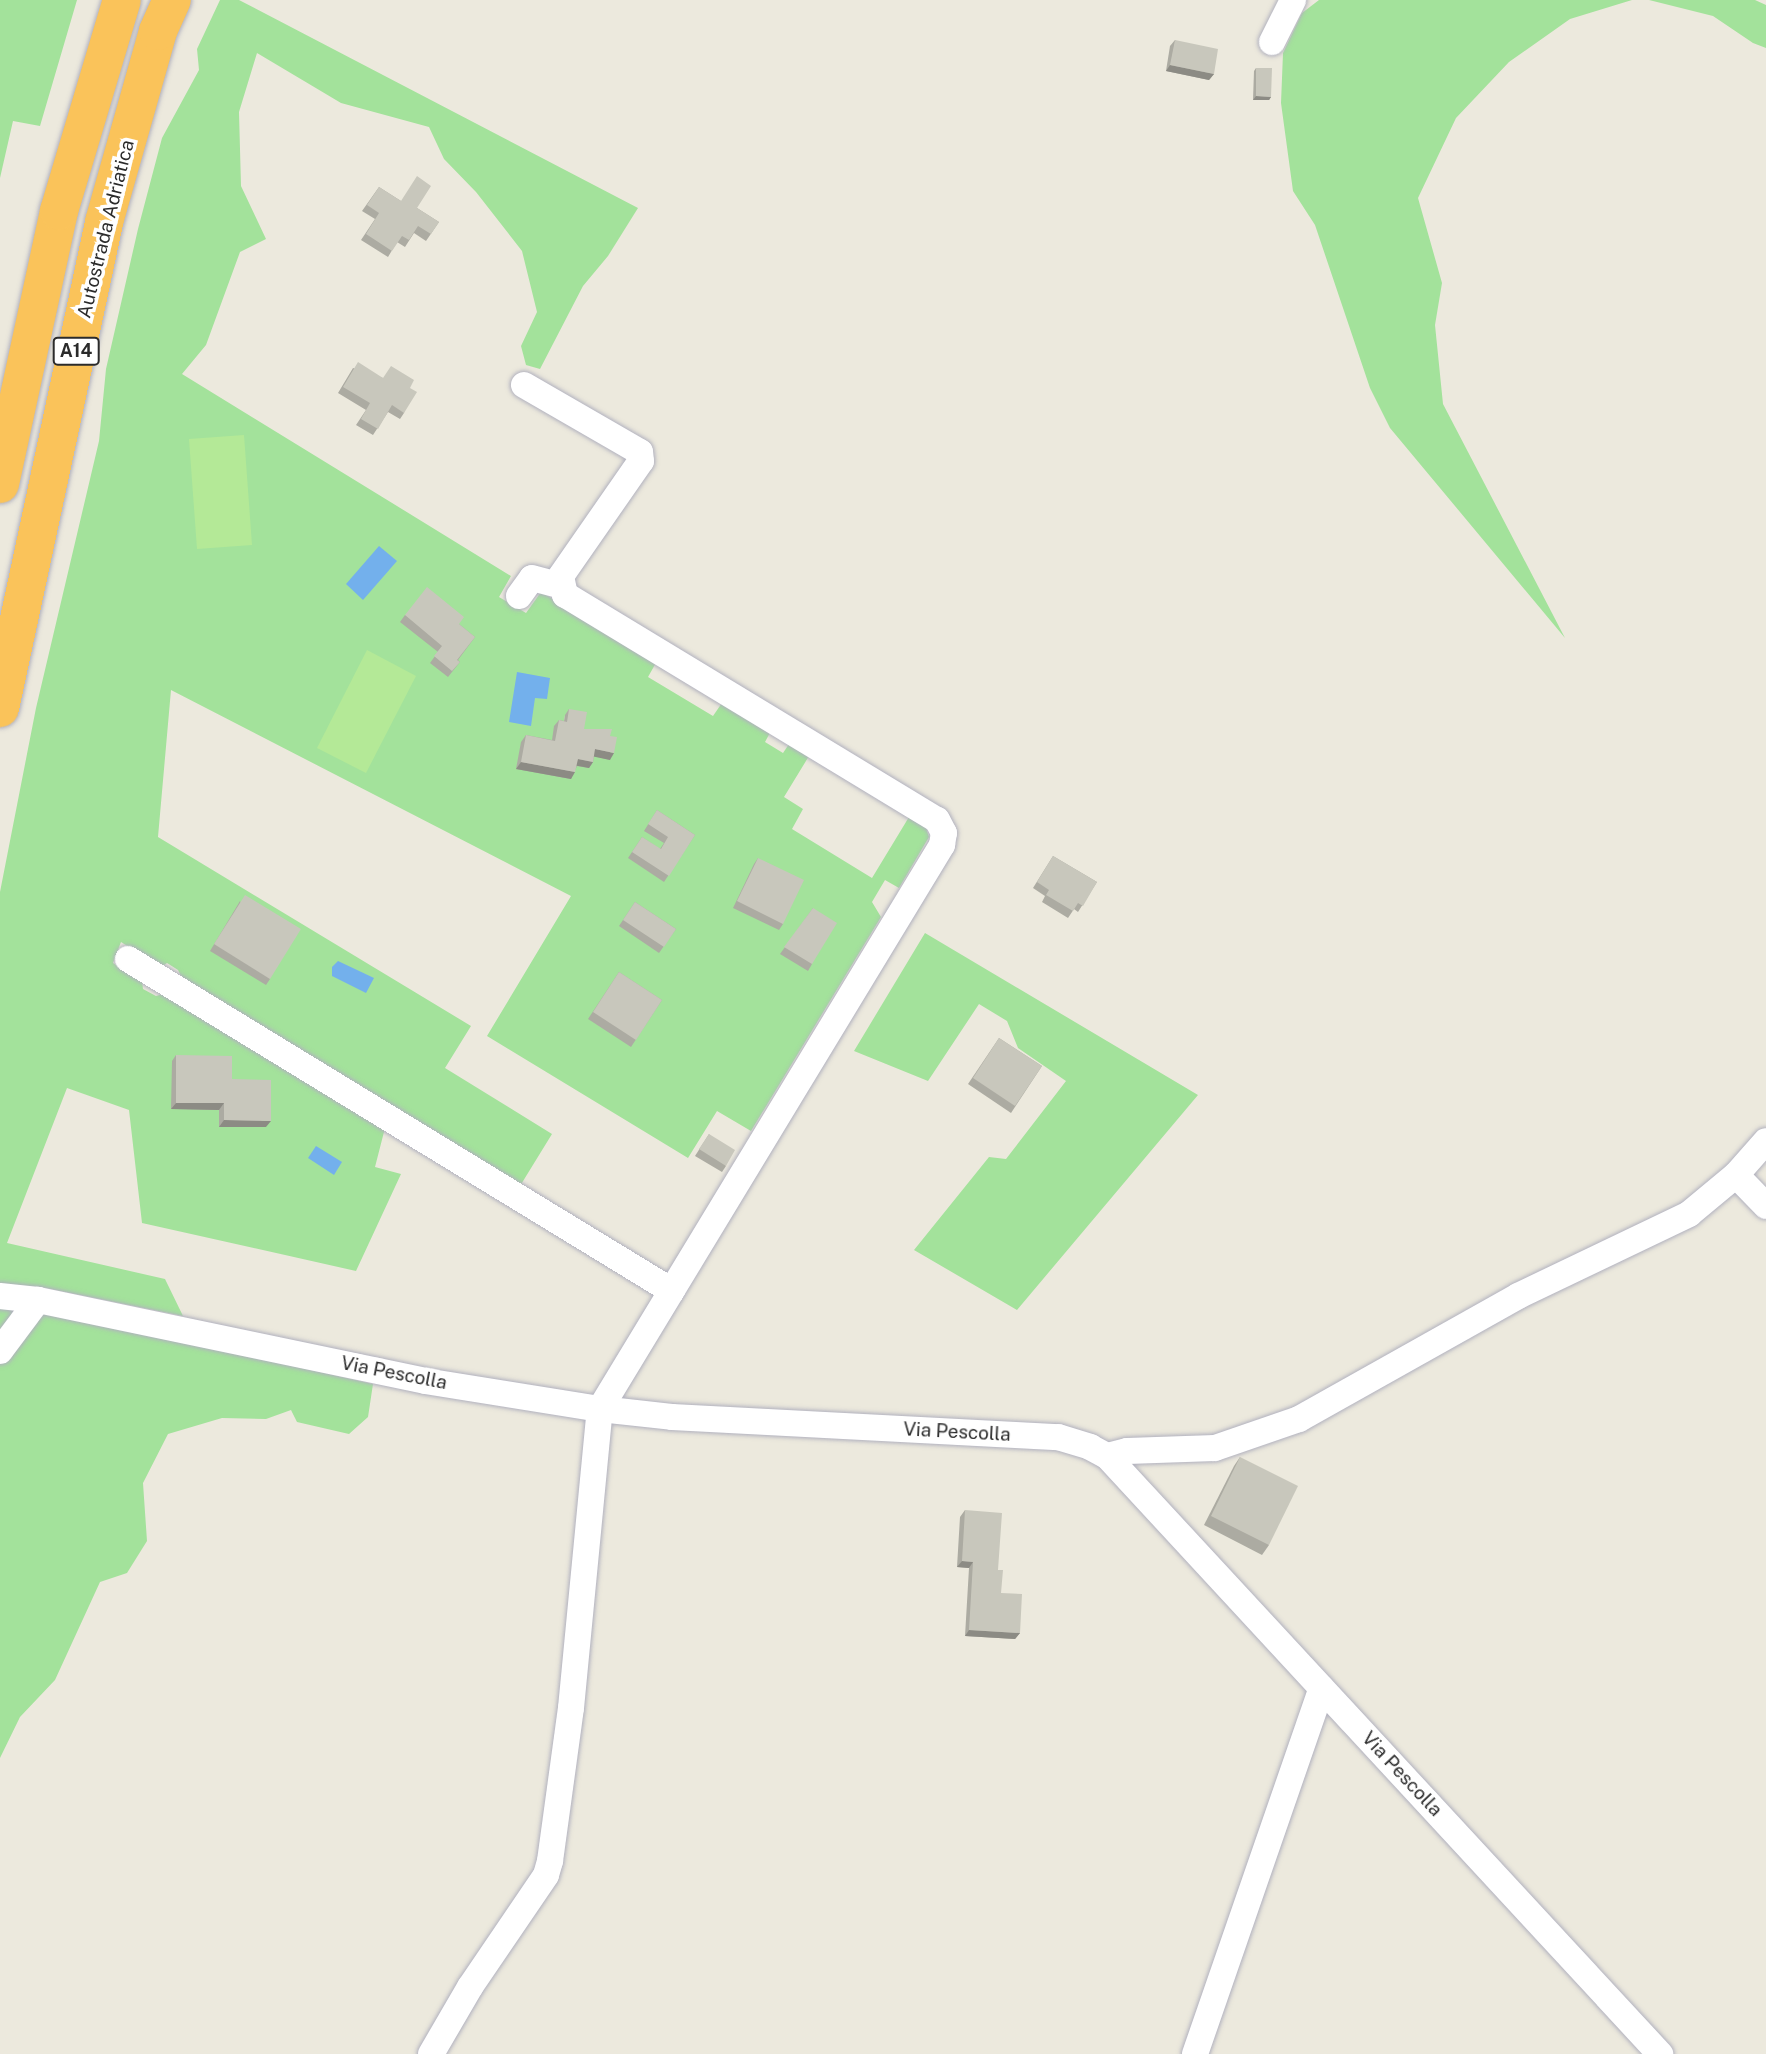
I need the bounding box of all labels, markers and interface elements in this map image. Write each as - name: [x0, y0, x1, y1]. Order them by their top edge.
- street label: Autostrada Adriatica: [73, 138, 139, 320]
- road number: A14: [52, 337, 100, 366]
- street label: Via Pescolla: [339, 1352, 449, 1394]
- street label: Via Pescolla: [903, 1418, 1011, 1446]
- street label: Via Pescolla: [1357, 1727, 1447, 1821]

